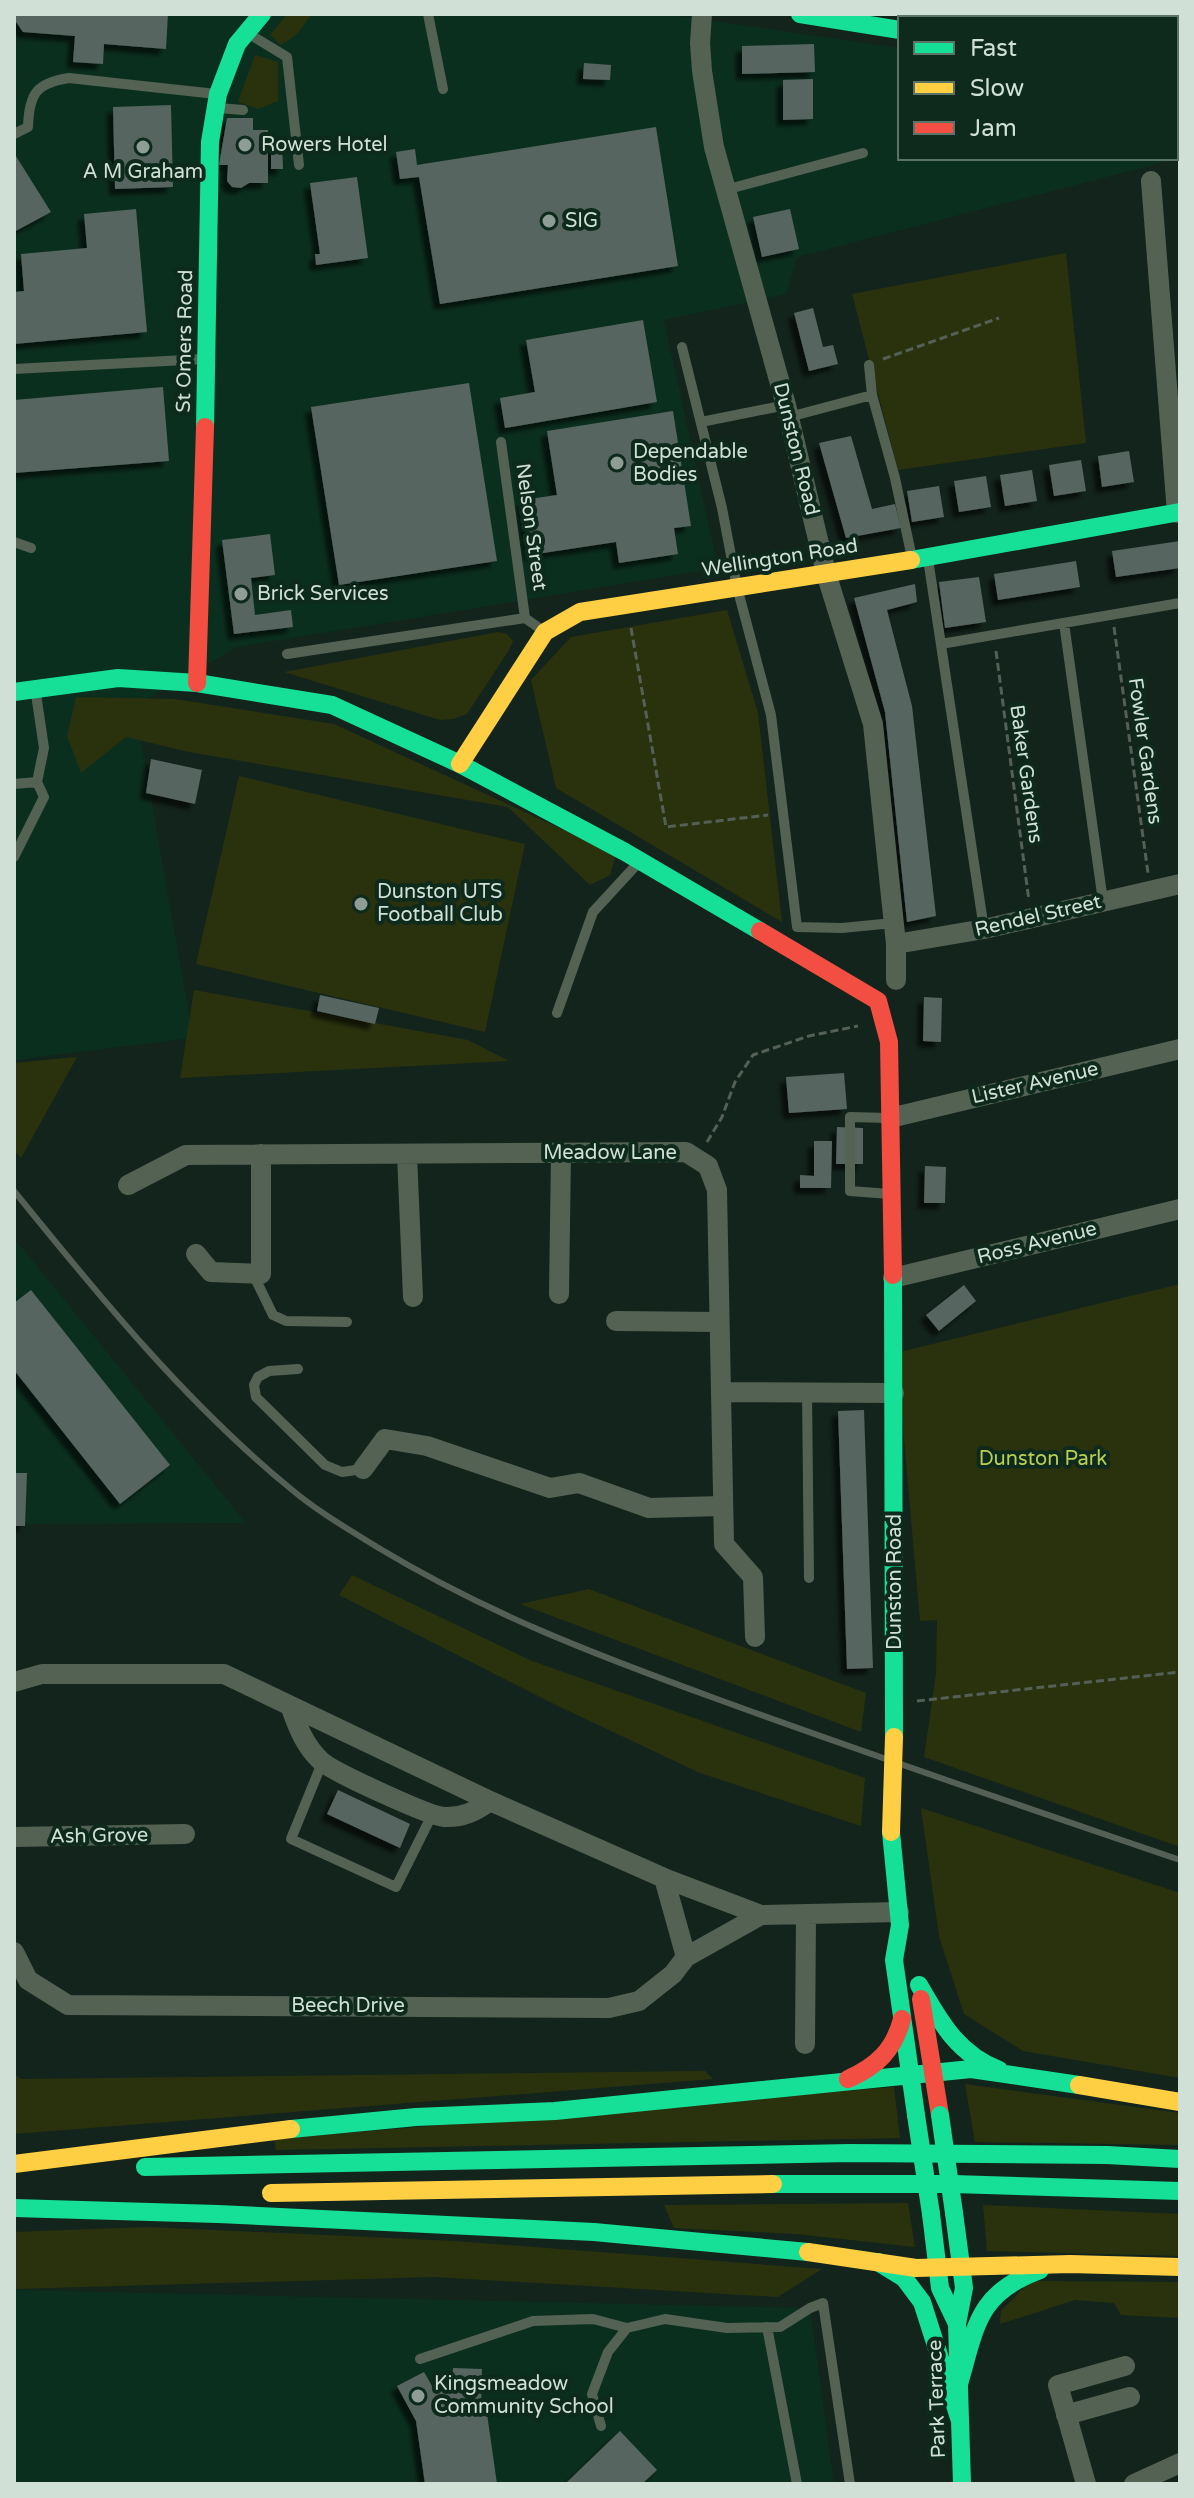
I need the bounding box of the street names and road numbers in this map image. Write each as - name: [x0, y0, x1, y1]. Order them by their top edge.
- street label: St Omers Road: [172, 269, 198, 413]
- street label: Dunston Road: [768, 380, 824, 518]
- street label: Nelson Street: [510, 462, 552, 593]
- street label: Wellington Road: [700, 534, 860, 582]
- street label: Fowler Gardens: [1123, 676, 1167, 826]
- street label: Baker Gardens: [1004, 703, 1048, 845]
- street label: Rendel Street: [972, 890, 1104, 942]
- street label: Lister Avenue: [969, 1057, 1101, 1109]
- street label: Meadow Lane: [543, 1141, 677, 1165]
- street label: Ross Avenue: [975, 1217, 1099, 1269]
- street label: Dunston Road: [883, 1514, 907, 1650]
- street label: Ash Grove: [50, 1823, 148, 1849]
- street label: Beech Drive: [291, 1994, 405, 2018]
- street label: Park Terrace: [923, 2339, 951, 2459]

